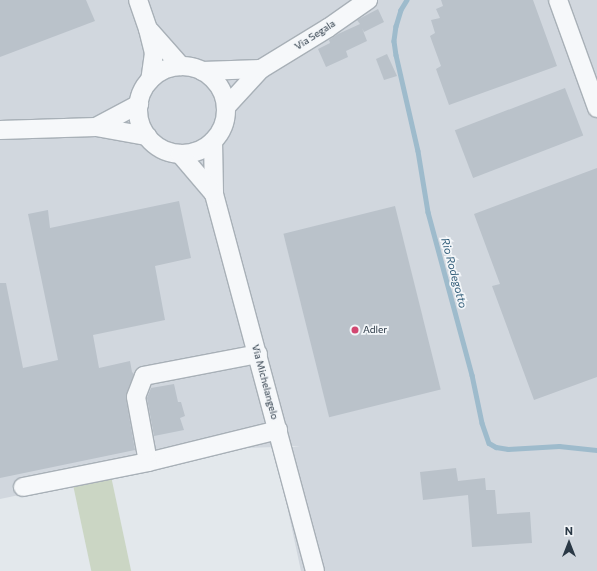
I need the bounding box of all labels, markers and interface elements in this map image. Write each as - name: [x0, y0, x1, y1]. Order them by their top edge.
- street label: Via Segala: [292, 17, 338, 53]
- water label: Rio Rodegotto: [438, 236, 470, 310]
- place label: Adler: [363, 324, 387, 336]
- marker: Adler: [350, 325, 360, 335]
- street label: Via Michelangelo: [249, 343, 281, 421]
- north arrow: [549, 523, 589, 563]
- text: N: [565, 524, 573, 537]

